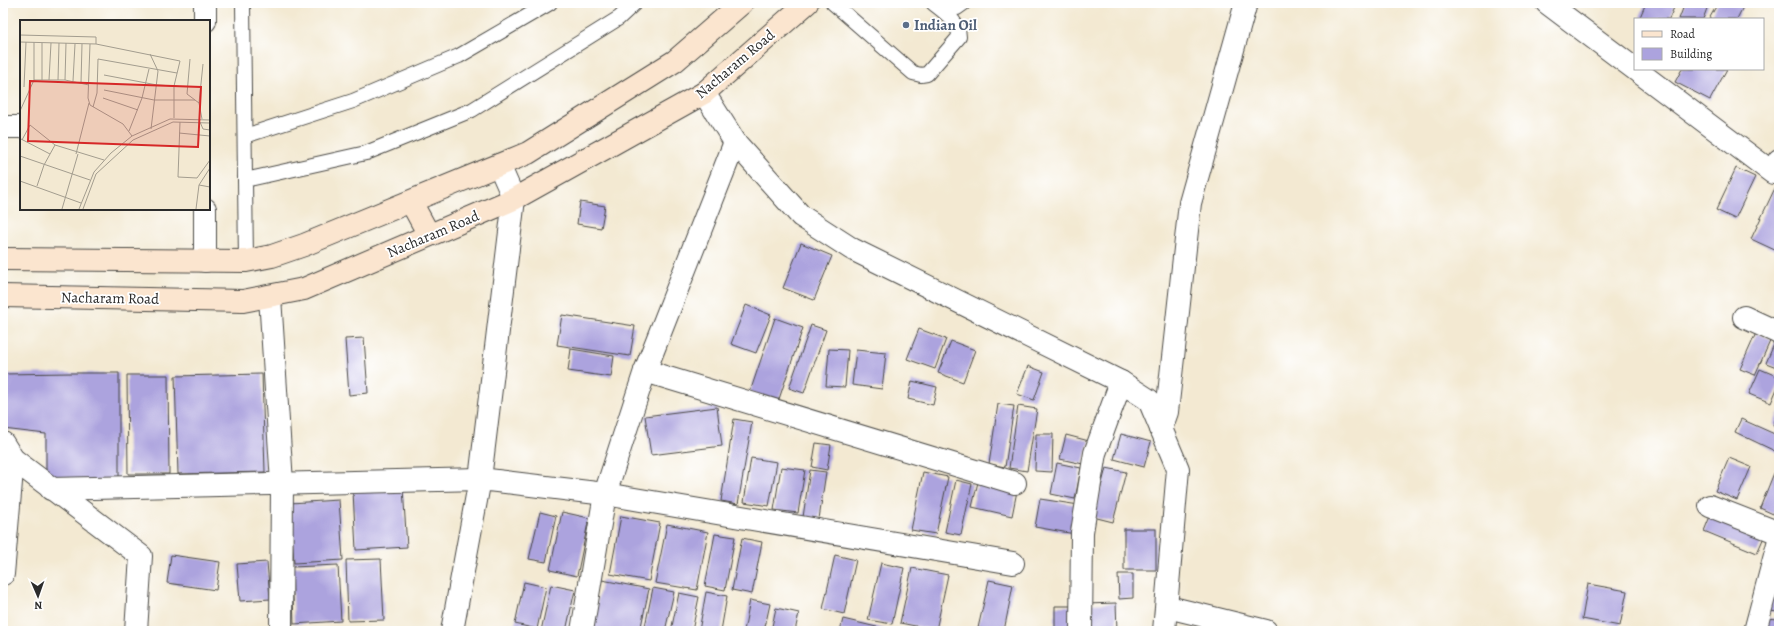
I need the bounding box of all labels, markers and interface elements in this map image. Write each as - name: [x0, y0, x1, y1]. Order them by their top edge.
- place label: Indian Oil: [914, 15, 977, 35]
- legend: [1634, 18, 1764, 70]
- inset map: [20, 20, 210, 210]
- marker: Indian Oil: [901, 20, 911, 30]
- street label: Nacharam Road: [691, 24, 780, 103]
- text: Road: [1670, 26, 1696, 42]
- text: Building: [1670, 46, 1712, 62]
- street label: Nacharam Road: [384, 205, 483, 262]
- street label: Nacharam Road: [61, 287, 160, 309]
- north arrow: [18, 576, 58, 616]
- text: N: [34, 598, 43, 613]

